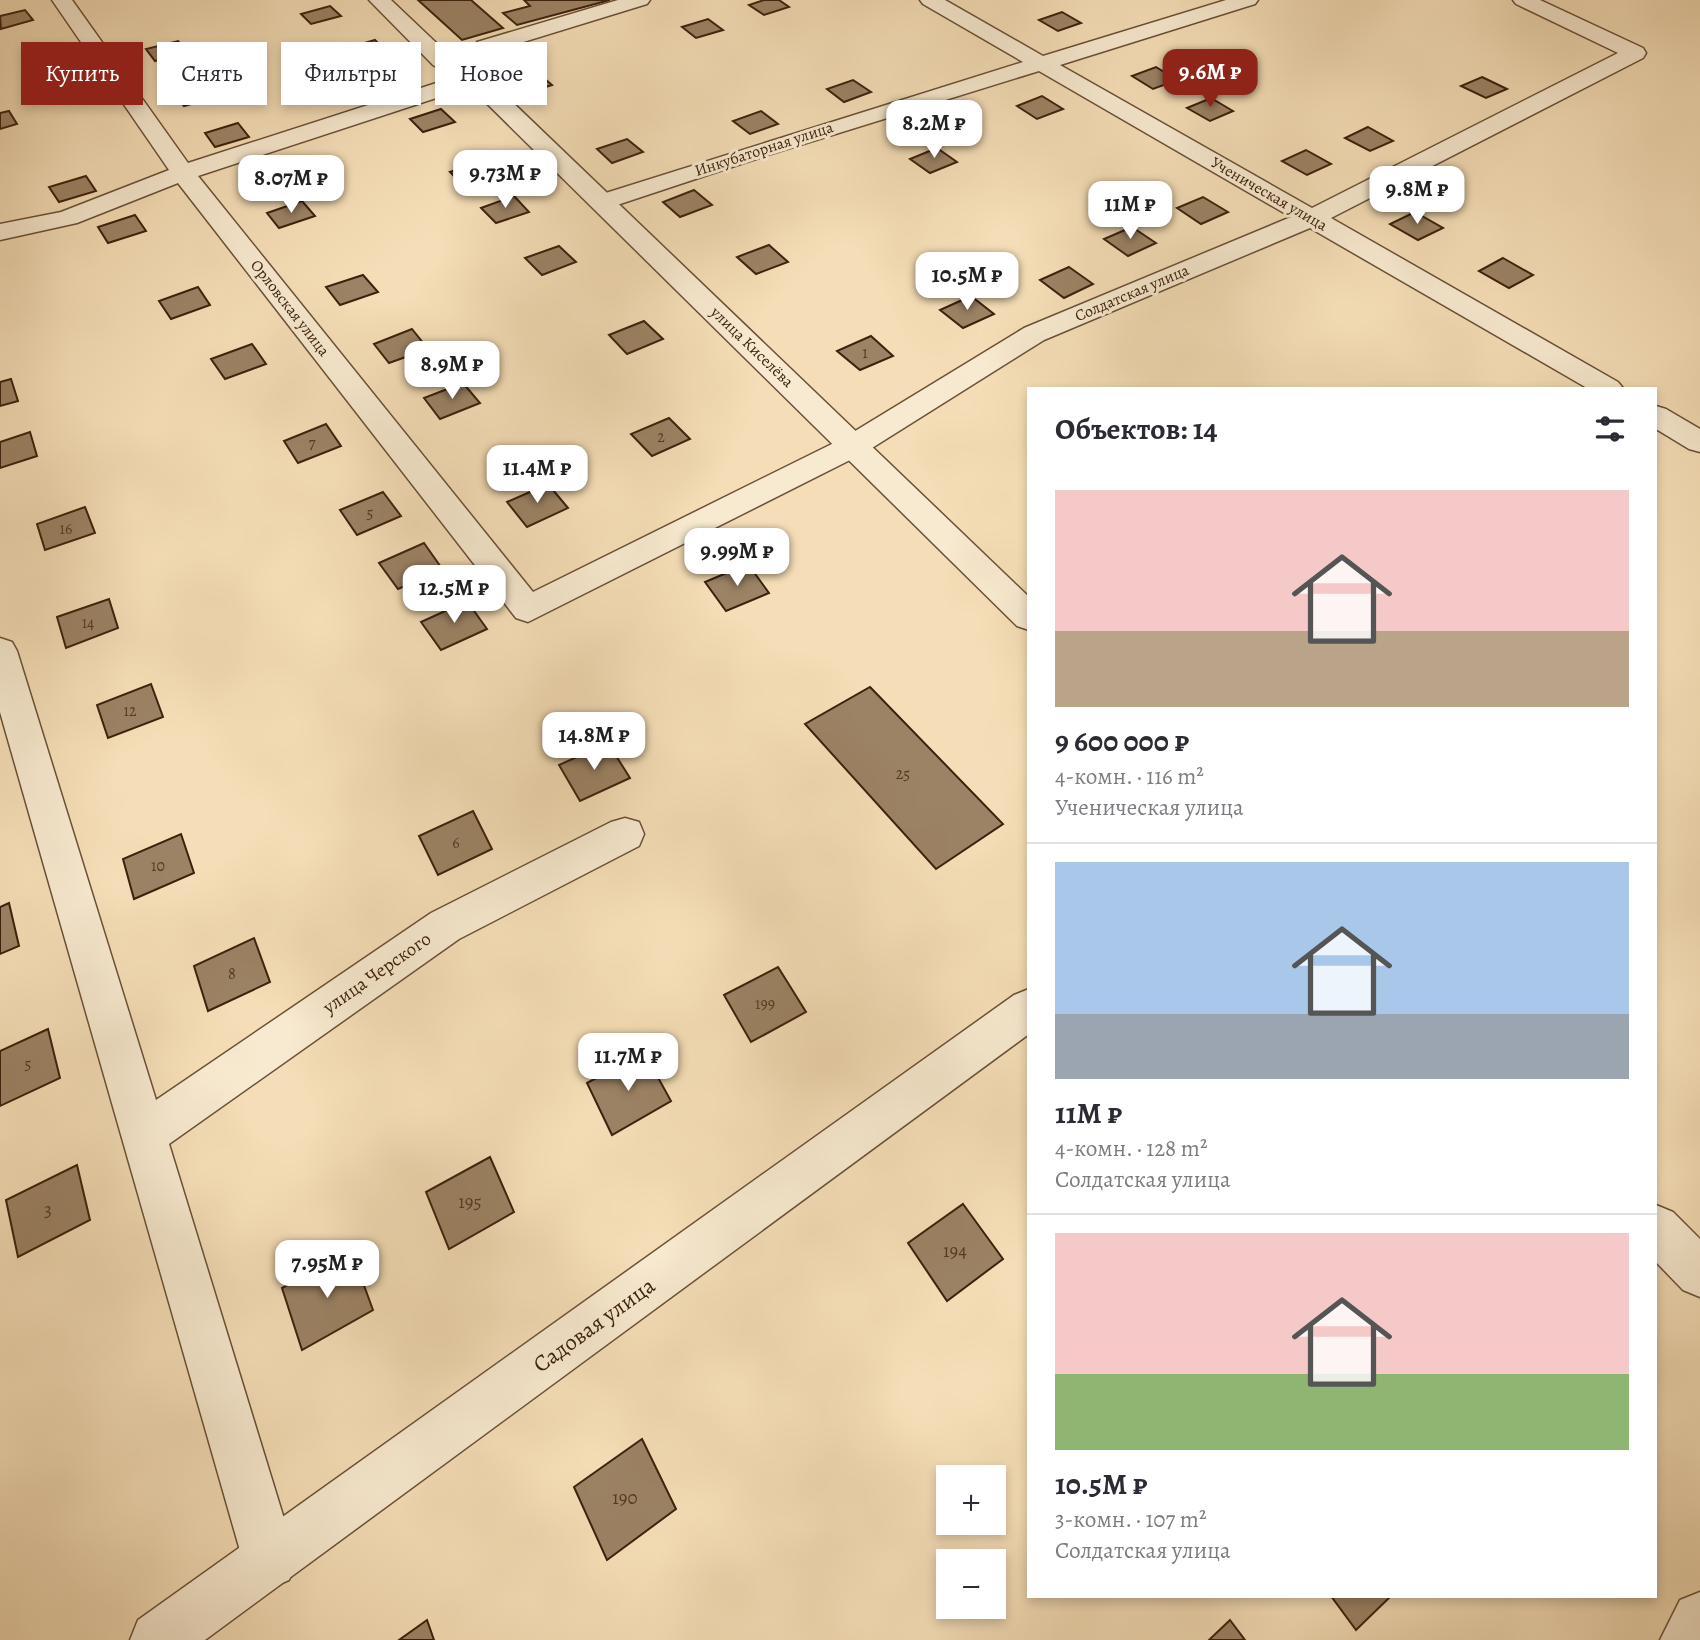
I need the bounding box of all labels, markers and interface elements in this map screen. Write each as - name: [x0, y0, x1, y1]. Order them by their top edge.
- chip: Купить: [21, 42, 143, 105]
- chip: Снять: [157, 42, 267, 105]
- chip: Фильтры: [281, 42, 421, 105]
- chip: Новое: [435, 42, 547, 105]
- pin: 9.6M ₽: [1153, 50, 1267, 109]
- text: 9.6M ₽: [1179, 56, 1241, 87]
- pin: 8.2M ₽: [877, 100, 991, 160]
- text: 8.2M ₽: [902, 107, 966, 138]
- street label: Инкубаторная улица: [692, 116, 837, 182]
- pin: 9.73M ₽: [440, 150, 570, 210]
- street label: Ученическая улица: [1207, 152, 1332, 237]
- pin: 8.07M ₽: [226, 156, 356, 215]
- text: 9.73M ₽: [469, 157, 541, 188]
- text: 8.07M ₽: [254, 162, 328, 193]
- pin: 9.8M ₽: [1360, 166, 1474, 226]
- text: 9.8M ₽: [1385, 173, 1449, 204]
- pin: 11M ₽: [1081, 182, 1179, 241]
- text: 11M ₽: [1104, 188, 1156, 219]
- pin: 10.5M ₽: [902, 252, 1032, 312]
- street label: Орловская улица: [245, 255, 335, 361]
- text: 10.5M ₽: [932, 259, 1002, 290]
- street label: Солдатская улица: [1071, 259, 1193, 327]
- street label: улица Киселёва: [705, 301, 799, 393]
- pin: 8.9M ₽: [395, 342, 509, 401]
- house number: 1: [862, 342, 868, 364]
- text: 8.9M ₽: [420, 348, 484, 379]
- text: Объектов: 14: [1055, 409, 1217, 449]
- icon: filters: [1591, 410, 1629, 448]
- house number: 2: [657, 426, 665, 448]
- house number: 7: [309, 432, 316, 454]
- pin: 11.4M ₽: [472, 446, 602, 505]
- text: 11.4M ₽: [503, 452, 571, 483]
- house number: 5: [367, 502, 374, 524]
- house number: 16: [60, 518, 72, 540]
- pin: 9.99M ₽: [672, 528, 802, 588]
- text: 9.99M ₽: [700, 535, 774, 566]
- icon: home: [1279, 536, 1405, 662]
- pin: 12.5M ₽: [389, 566, 519, 625]
- text: 12.5M ₽: [419, 572, 489, 603]
- house number: 14: [82, 612, 94, 634]
- house number: 12: [123, 700, 137, 722]
- pin: 14.8M ₽: [529, 712, 659, 772]
- text: 14.8M ₽: [558, 719, 630, 750]
- text: 9 600 000 ₽: [1055, 721, 1189, 761]
- text: 4-комн. · 116 m²: [1055, 761, 1204, 792]
- house number: 25: [896, 763, 910, 785]
- text: Ученическая улица: [1055, 792, 1244, 823]
- house number: 6: [452, 832, 460, 854]
- house number: 10: [151, 855, 165, 877]
- icon: home: [1279, 908, 1405, 1034]
- street label: улица Черского: [317, 926, 436, 1021]
- house number: 8: [228, 963, 236, 985]
- house number: 199: [755, 993, 775, 1015]
- pin: 11.7M ₽: [563, 1034, 693, 1093]
- text: 11.7M ₽: [594, 1040, 662, 1071]
- house number: 5: [25, 1053, 32, 1075]
- text: 11M ₽: [1055, 1093, 1122, 1133]
- text: 4-комн. · 128 m²: [1055, 1133, 1208, 1164]
- text: Солдатская улица: [1055, 1164, 1231, 1195]
- house number: 195: [458, 1189, 482, 1215]
- house number: 3: [44, 1197, 52, 1223]
- house number: 194: [943, 1238, 967, 1264]
- pin: 7.95M ₽: [262, 1240, 392, 1300]
- text: 7.95M ₽: [291, 1247, 363, 1278]
- street label: Садовая улица: [527, 1270, 662, 1380]
- icon: home: [1279, 1279, 1405, 1405]
- text: 10.5M ₽: [1055, 1464, 1148, 1504]
- map controls: [936, 1465, 1006, 1619]
- button: +: [936, 1465, 1006, 1535]
- house number: 190: [612, 1485, 638, 1511]
- text: 3-комн. · 107 m²: [1055, 1504, 1206, 1535]
- text: Солдатская улица: [1055, 1535, 1231, 1566]
- button: −: [936, 1549, 1006, 1619]

